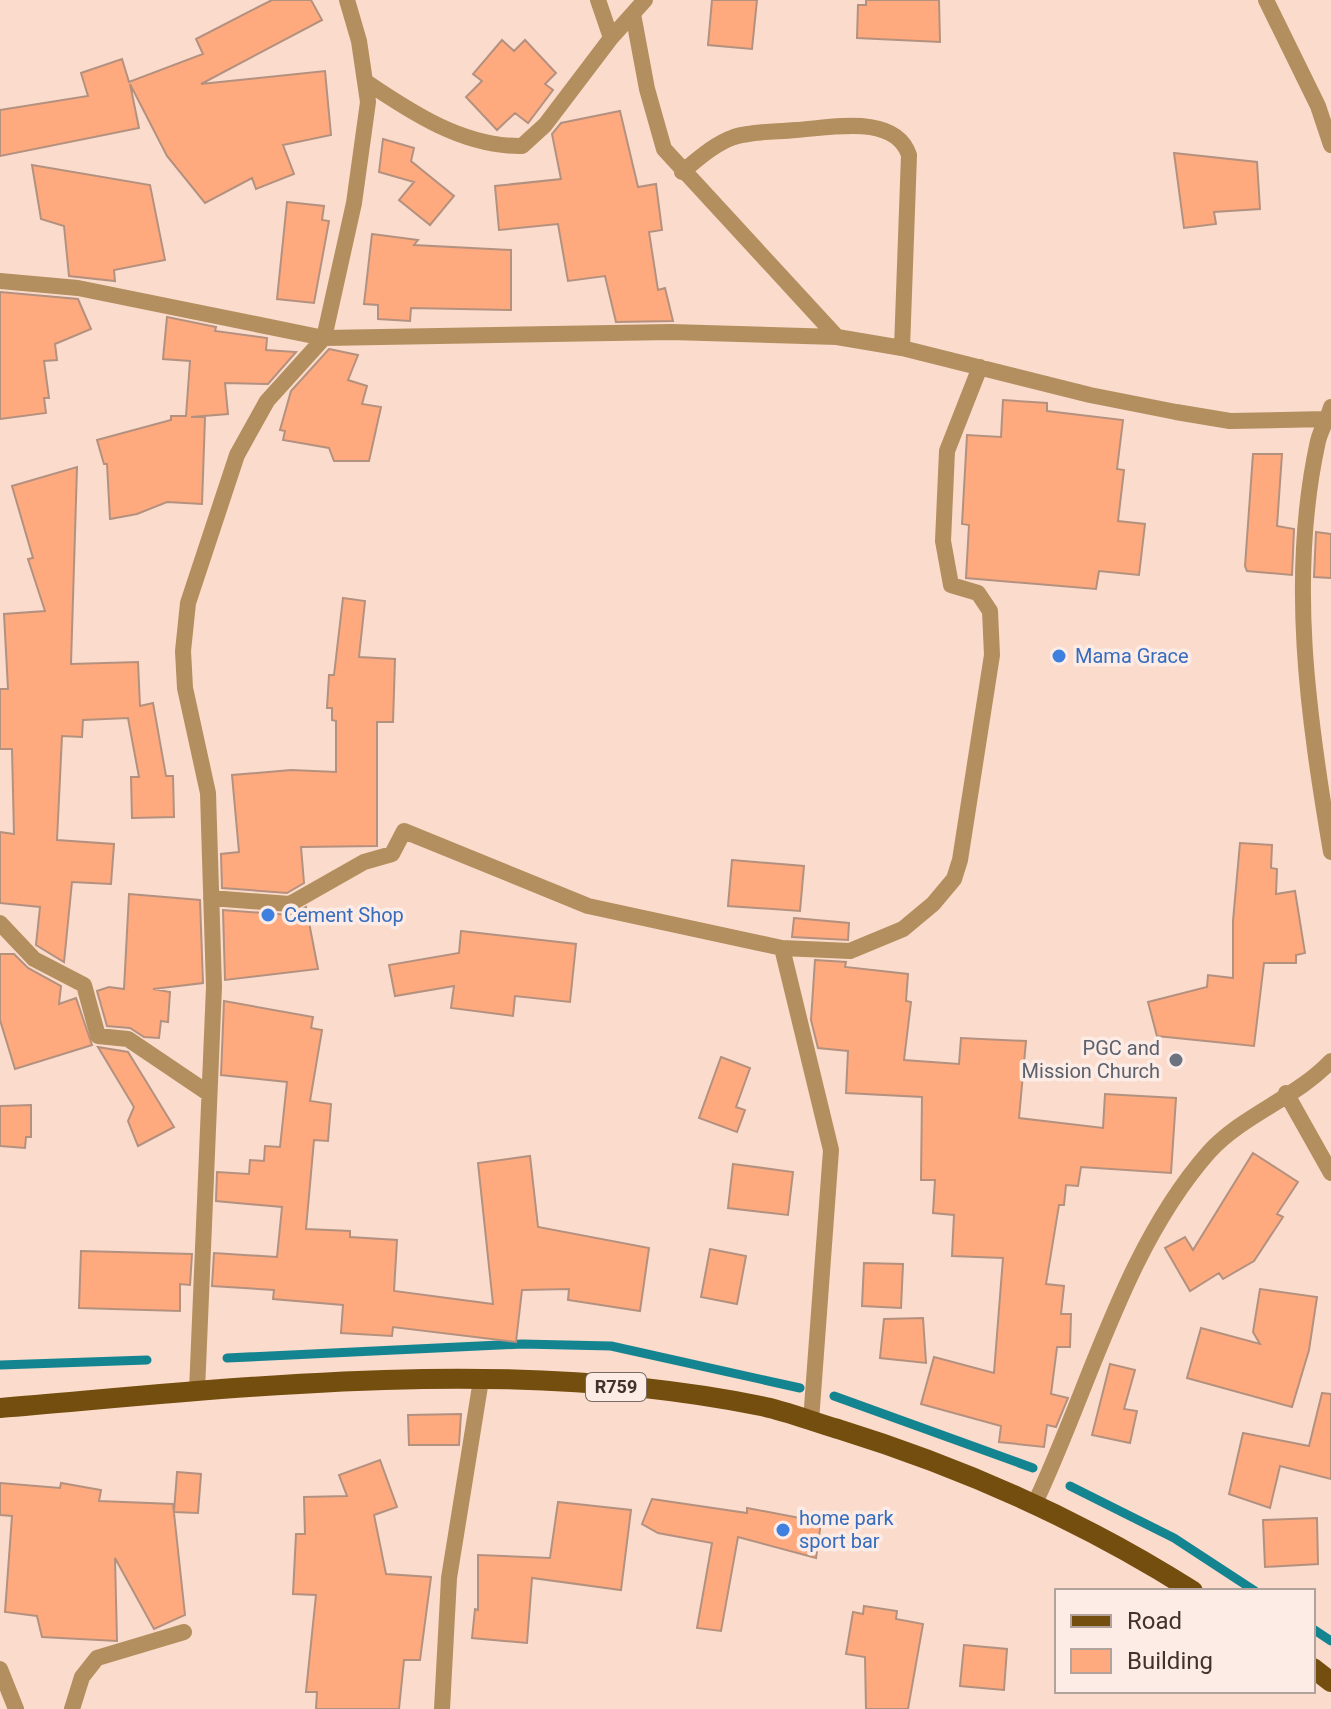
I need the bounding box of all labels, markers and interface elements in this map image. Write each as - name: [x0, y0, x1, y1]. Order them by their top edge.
- place label: Mama Grace: [1075, 644, 1189, 668]
- marker: Mama Grace: [1050, 647, 1068, 665]
- place label: Cement Shop: [284, 903, 404, 927]
- marker: Cement Shop: [259, 906, 277, 924]
- place label: PGC and Mission Church: [1022, 1036, 1160, 1083]
- marker: PGC and Mission Church: [1167, 1051, 1185, 1069]
- road number: R759: [586, 1373, 646, 1401]
- place label: home park sport bar: [799, 1506, 894, 1553]
- marker: home park sport bar: [774, 1521, 792, 1539]
- legend: [1055, 1589, 1315, 1693]
- text: Road: [1127, 1607, 1182, 1635]
- text: Building: [1127, 1647, 1213, 1675]

